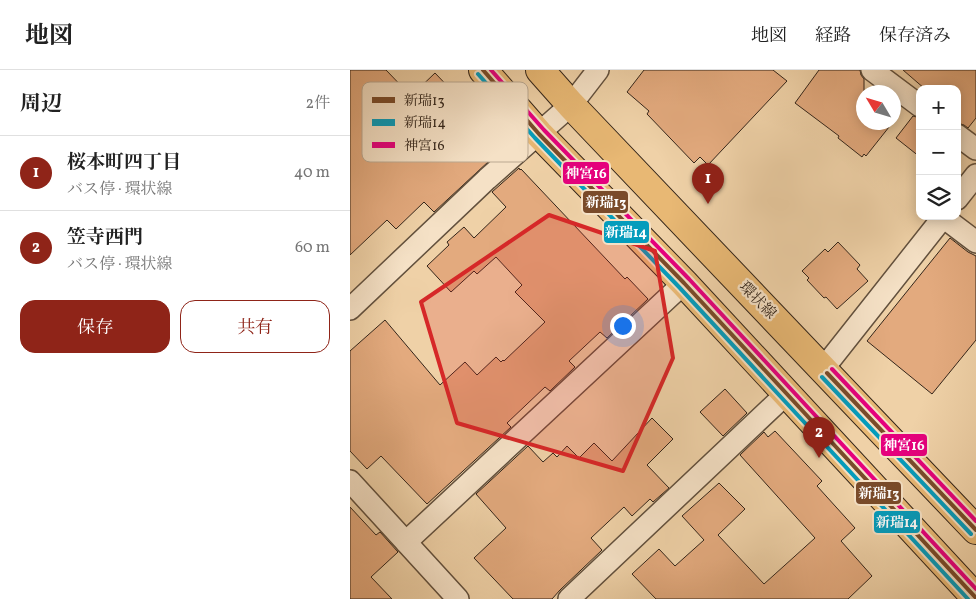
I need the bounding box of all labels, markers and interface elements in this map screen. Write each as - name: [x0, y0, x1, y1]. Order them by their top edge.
- text: 地図: [25, 20, 73, 54]
- text: 地図: [751, 24, 787, 49]
- text: 経路: [815, 24, 851, 49]
- text: 保存済み: [879, 24, 951, 49]
- legend: [362, 82, 528, 162]
- north arrow: [856, 85, 901, 130]
- map controls: [916, 85, 961, 220]
- button: +: [916, 85, 961, 130]
- text: 周辺: [20, 90, 62, 119]
- text: 新瑞13: [404, 92, 445, 111]
- text: 2件: [305, 93, 330, 115]
- text: 新瑞14: [404, 114, 446, 133]
- button: −: [916, 130, 961, 175]
- text: 神宮16: [404, 137, 445, 156]
- text: 桜本町四丁目: [67, 150, 181, 176]
- line badge: 神宮16: [562, 161, 610, 185]
- text: 1: [33, 162, 39, 184]
- text: 40 m: [294, 162, 330, 184]
- pin: 1: [692, 163, 724, 204]
- text: 神宮16: [565, 165, 607, 184]
- button: layers: [916, 175, 961, 220]
- text: バス停 · 環状線: [67, 179, 173, 201]
- line badge: 新瑞13: [582, 190, 629, 214]
- text: 新瑞13: [586, 194, 626, 213]
- line badge: 新瑞14: [603, 220, 650, 244]
- text: 新瑞14: [605, 224, 648, 243]
- text: 笠寺西門: [67, 225, 143, 251]
- text: 2: [32, 237, 40, 259]
- text: 60 m: [295, 237, 330, 259]
- text: バス停 · 環状線: [67, 254, 173, 276]
- street label: 環状線: [734, 278, 780, 324]
- button: 保存: [20, 300, 170, 353]
- button: 共有: [180, 300, 330, 353]
- your location: [610, 313, 636, 339]
- pin: 2: [803, 417, 835, 458]
- line badge: 神宮16: [880, 433, 928, 457]
- text: 神宮16: [883, 437, 925, 456]
- line badge: 新瑞13: [855, 481, 902, 505]
- text: 新瑞13: [859, 485, 899, 504]
- line badge: 新瑞14: [873, 510, 921, 534]
- text: 新瑞14: [876, 514, 919, 533]

